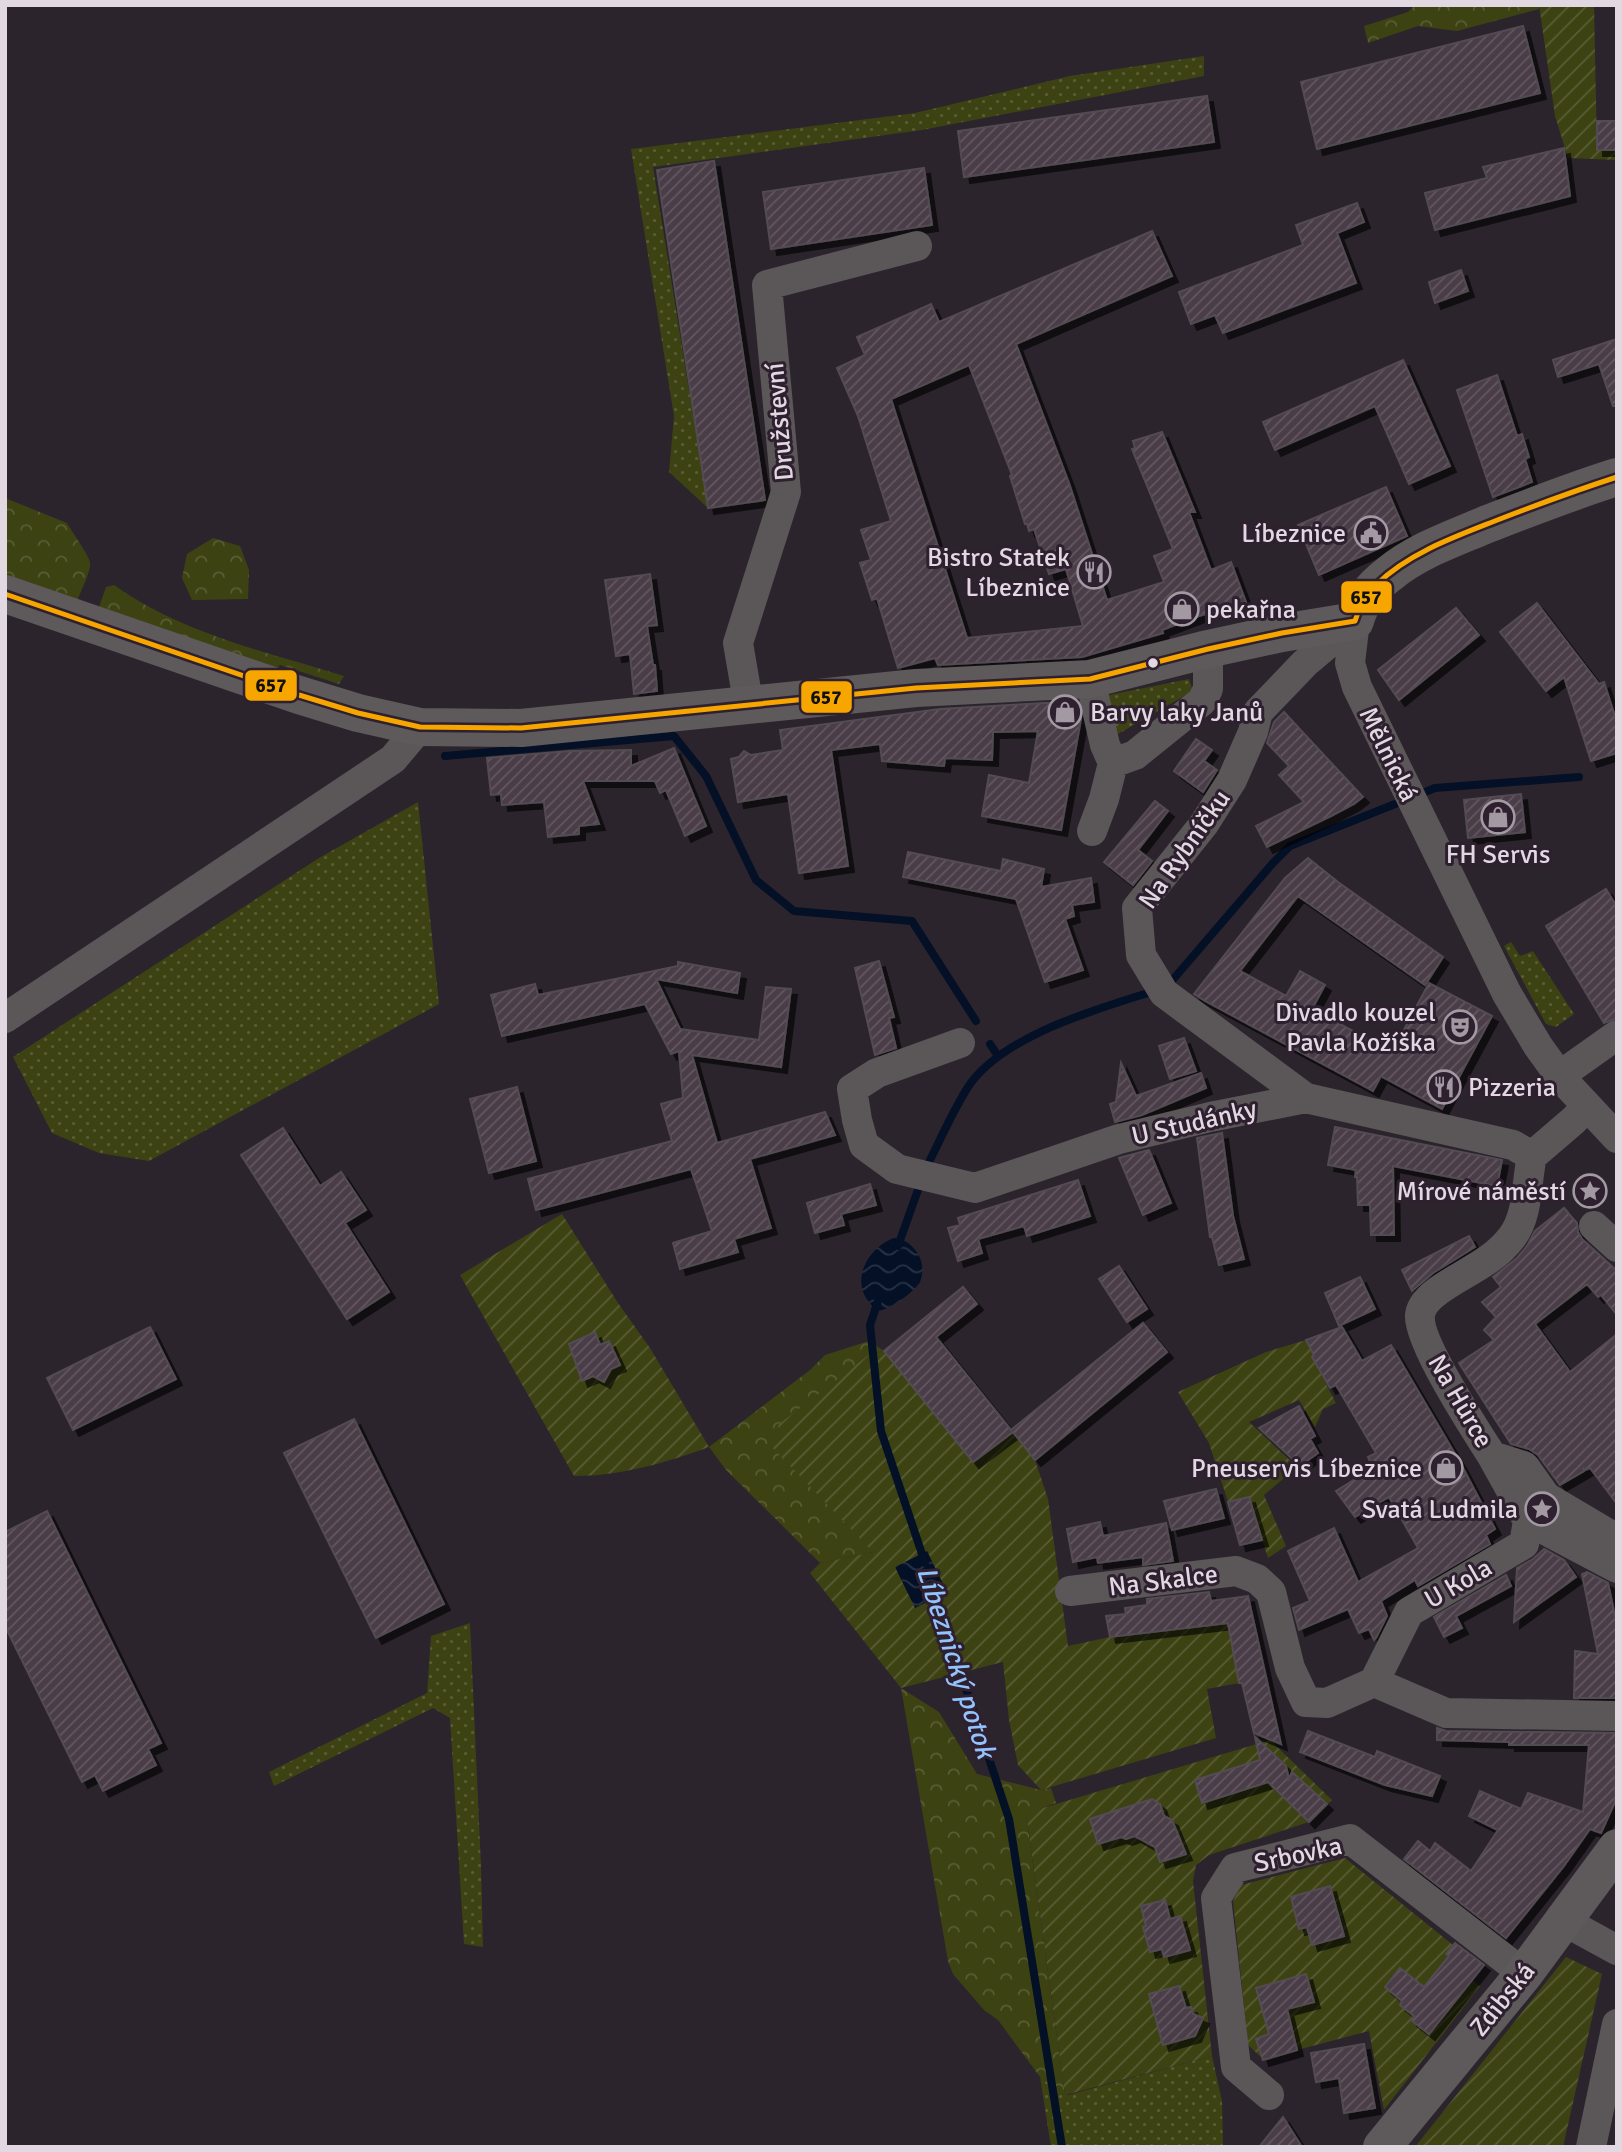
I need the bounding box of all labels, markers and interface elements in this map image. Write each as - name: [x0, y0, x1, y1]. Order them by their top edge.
- street label: Družstevní: [759, 362, 801, 482]
- public building icon: Líbeznice: [1352, 514, 1390, 552]
- place label: Líbeznice: [1241, 518, 1346, 550]
- place label: Bistro Statek Líbeznice: [927, 542, 1070, 604]
- restaurant icon: Bistro Statek Líbeznice: [1075, 553, 1113, 591]
- line badge: 657: [1340, 580, 1393, 614]
- text: 657: [1351, 586, 1381, 610]
- shop icon: pekařna: [1163, 590, 1201, 628]
- place label: pekařna: [1206, 594, 1296, 626]
- unlabelled marker: [1146, 656, 1160, 670]
- line badge: 657: [244, 669, 298, 702]
- text: 657: [256, 674, 286, 698]
- line badge: 657: [800, 680, 853, 714]
- text: 657: [811, 686, 841, 710]
- shop icon: Barvy laky Janů: [1046, 693, 1084, 731]
- place label: Barvy laky Janů: [1090, 697, 1263, 729]
- street label: Mělnická: [1352, 702, 1425, 807]
- street label: Na Rybníčku: [1132, 784, 1238, 915]
- shop icon: FH Servis: [1479, 798, 1517, 836]
- place label: FH Servis: [1446, 839, 1550, 871]
- place label: Divadlo kouzel Pavla Kožíška: [1275, 997, 1436, 1059]
- theatre icon: Divadlo kouzel Pavla Kožíška: [1441, 1008, 1479, 1046]
- restaurant icon: Pizzeria: [1425, 1068, 1463, 1106]
- place label: Pizzeria: [1468, 1072, 1556, 1104]
- street label: U Studánky: [1129, 1093, 1260, 1153]
- place icon: Mírové náměstí: [1571, 1172, 1609, 1210]
- place label: Mírové náměstí: [1397, 1176, 1566, 1208]
- street label: Na Hůrce: [1421, 1349, 1500, 1454]
- shop icon: Pneuservis Líbeznice: [1427, 1449, 1465, 1487]
- place label: Pneuservis Líbeznice: [1191, 1453, 1422, 1485]
- place icon: Svatá Ludmila: [1523, 1490, 1561, 1528]
- place label: Svatá Ludmila: [1362, 1494, 1518, 1526]
- street label: U Kola: [1419, 1552, 1498, 1616]
- street label: Na Skalce: [1107, 1558, 1220, 1604]
- water label: Líbeznický potok: [909, 1562, 1004, 1765]
- street label: Srbovka: [1251, 1830, 1345, 1880]
- street label: Zdibská: [1463, 1956, 1542, 2043]

